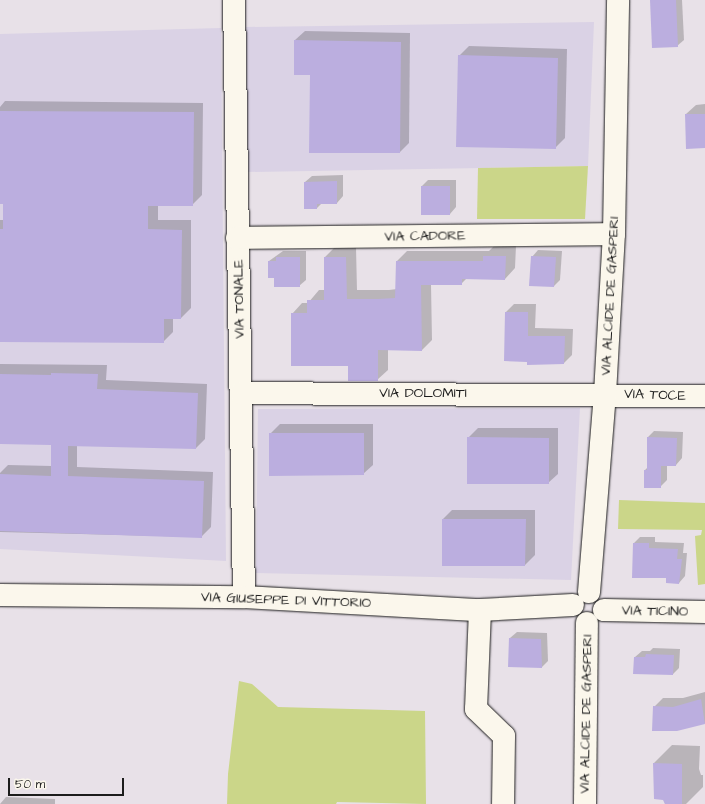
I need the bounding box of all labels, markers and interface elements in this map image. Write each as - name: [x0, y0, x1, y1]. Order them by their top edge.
- street label: VIA ALCIDE DE GASPERI: [597, 216, 623, 376]
- street label: VIA CADORE: [384, 227, 466, 245]
- street label: VIA TONALE: [230, 259, 248, 339]
- street label: VIA DOLOMITI: [379, 385, 467, 401]
- street label: VIA TOCE: [624, 386, 686, 404]
- street label: VIA GIUSEPPE DI VITTORIO: [201, 589, 371, 611]
- street label: VIA TICINO: [622, 602, 688, 620]
- street label: VIA ALCIDE DE GASPERI: [576, 634, 596, 794]
- scale bar: [10, 770, 126, 796]
- text: 50 m: [15, 776, 45, 793]

